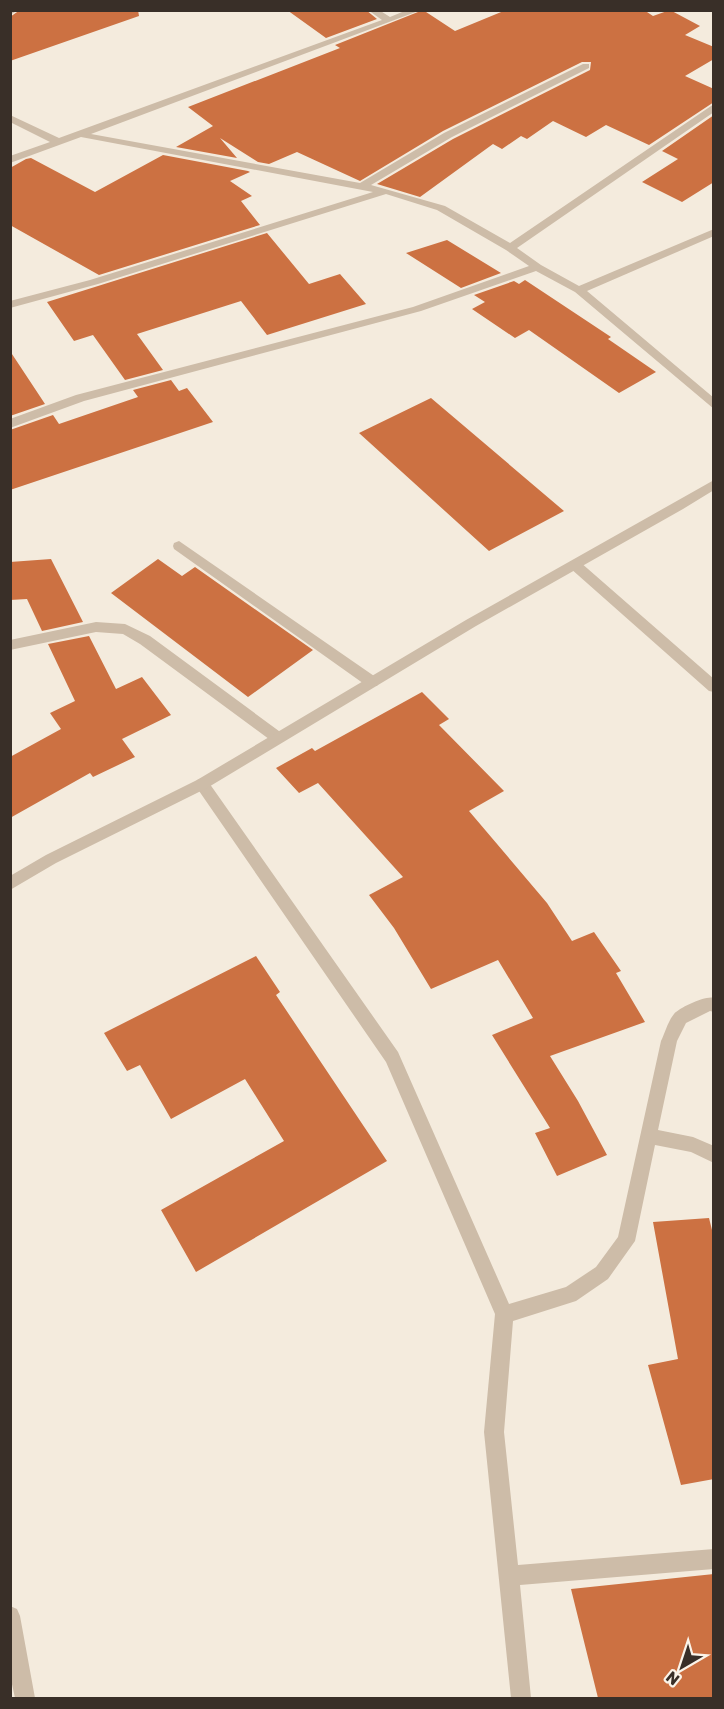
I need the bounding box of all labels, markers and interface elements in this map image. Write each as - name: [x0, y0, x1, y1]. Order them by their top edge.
- north arrow: [652, 1637, 712, 1697]
- text: N: [662, 1667, 683, 1689]

